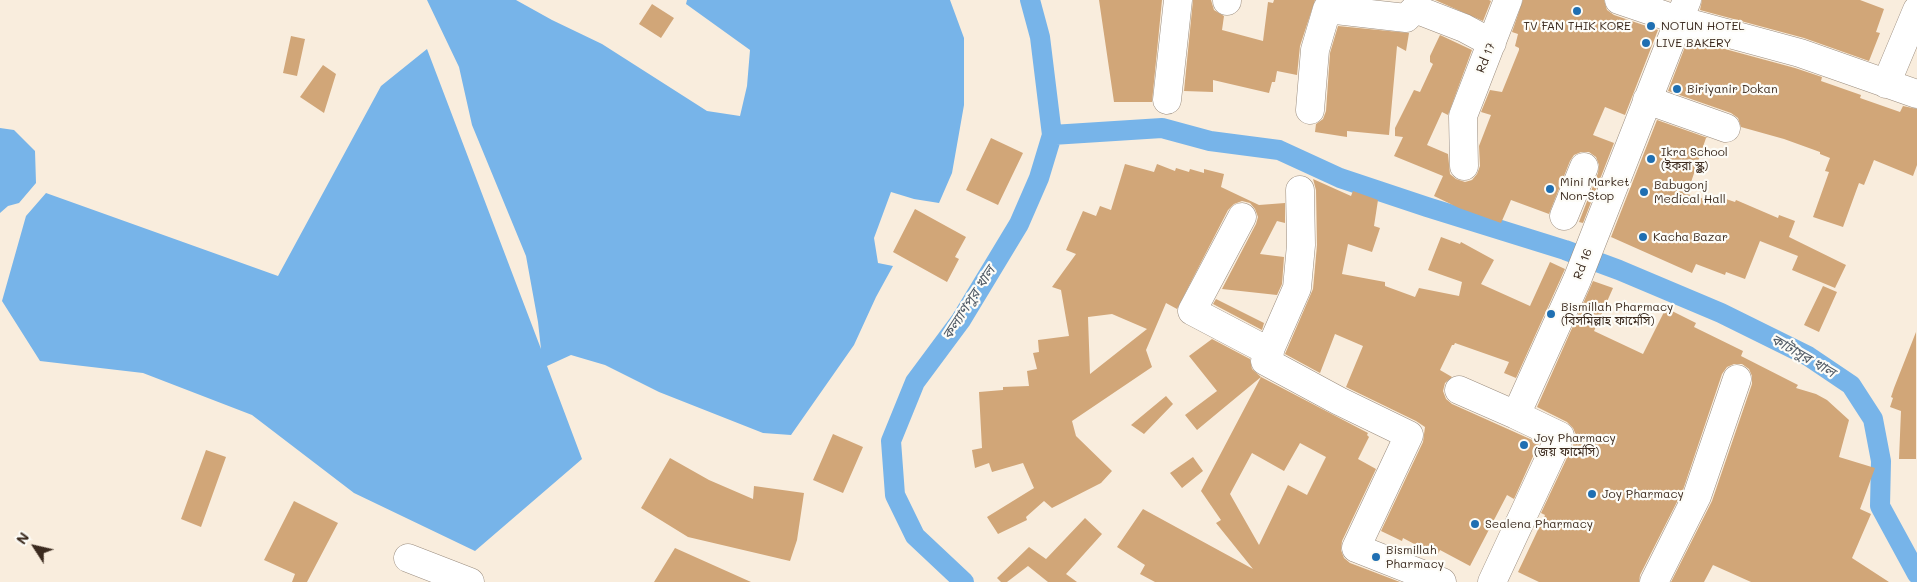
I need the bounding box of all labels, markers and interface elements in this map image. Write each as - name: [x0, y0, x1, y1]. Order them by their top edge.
- marker: TV FAN THIK KORE: [1571, 5, 1583, 17]
- place label: TV FAN THIK KORE: [1523, 19, 1631, 33]
- place label: NOTUN HOTEL: [1661, 19, 1745, 33]
- marker: NOTUN HOTEL: [1645, 20, 1657, 32]
- place label: LIVE BAKERY: [1656, 36, 1731, 50]
- marker: LIVE BAKERY: [1640, 37, 1652, 49]
- street label: Rd 17: [1473, 41, 1499, 75]
- place label: Biriyanir Dokan: [1687, 82, 1778, 96]
- marker: Biriyanir Dokan: [1671, 83, 1683, 95]
- place label: Ikra School (ইকরা স্কুল): [1661, 145, 1728, 173]
- marker: Ikra School (ইকরা স্কুল): [1645, 153, 1657, 165]
- place label: Mini Market Non-Stop: [1560, 175, 1630, 203]
- place label: Babugonj Medical Hall: [1654, 178, 1726, 206]
- marker: Mini Market Non-Stop: [1544, 183, 1556, 195]
- marker: Babugonj Medical Hall: [1638, 186, 1650, 198]
- place label: Kacha Bazar: [1653, 230, 1728, 244]
- marker: Kacha Bazar: [1637, 231, 1649, 243]
- street label: Rd 16: [1571, 247, 1595, 281]
- water label: কল্যাণপুর খাল: [939, 263, 999, 343]
- place label: Bismillah Pharmacy (বিসমিল্লাহ ফার্মেসি): [1561, 300, 1673, 328]
- marker: Bismillah Pharmacy (বিসমিল্লাহ ফার্মেসি): [1545, 308, 1557, 320]
- water label: কাটাসুর খাল: [1768, 331, 1838, 381]
- place label: Joy Pharmacy (জয় ফার্মেসি): [1534, 431, 1616, 459]
- marker: Joy Pharmacy (জয় ফার্মেসি): [1518, 439, 1530, 451]
- place label: Joy Pharmacy: [1602, 487, 1684, 501]
- marker: Joy Pharmacy: [1586, 488, 1598, 500]
- place label: Sealena Pharmacy: [1485, 517, 1593, 531]
- marker: Sealena Pharmacy: [1469, 518, 1481, 530]
- north arrow: [10, 522, 60, 572]
- text: N: [11, 528, 33, 548]
- place label: Bismillah Pharmacy: [1386, 543, 1444, 571]
- marker: Bismillah Pharmacy: [1370, 551, 1382, 563]

